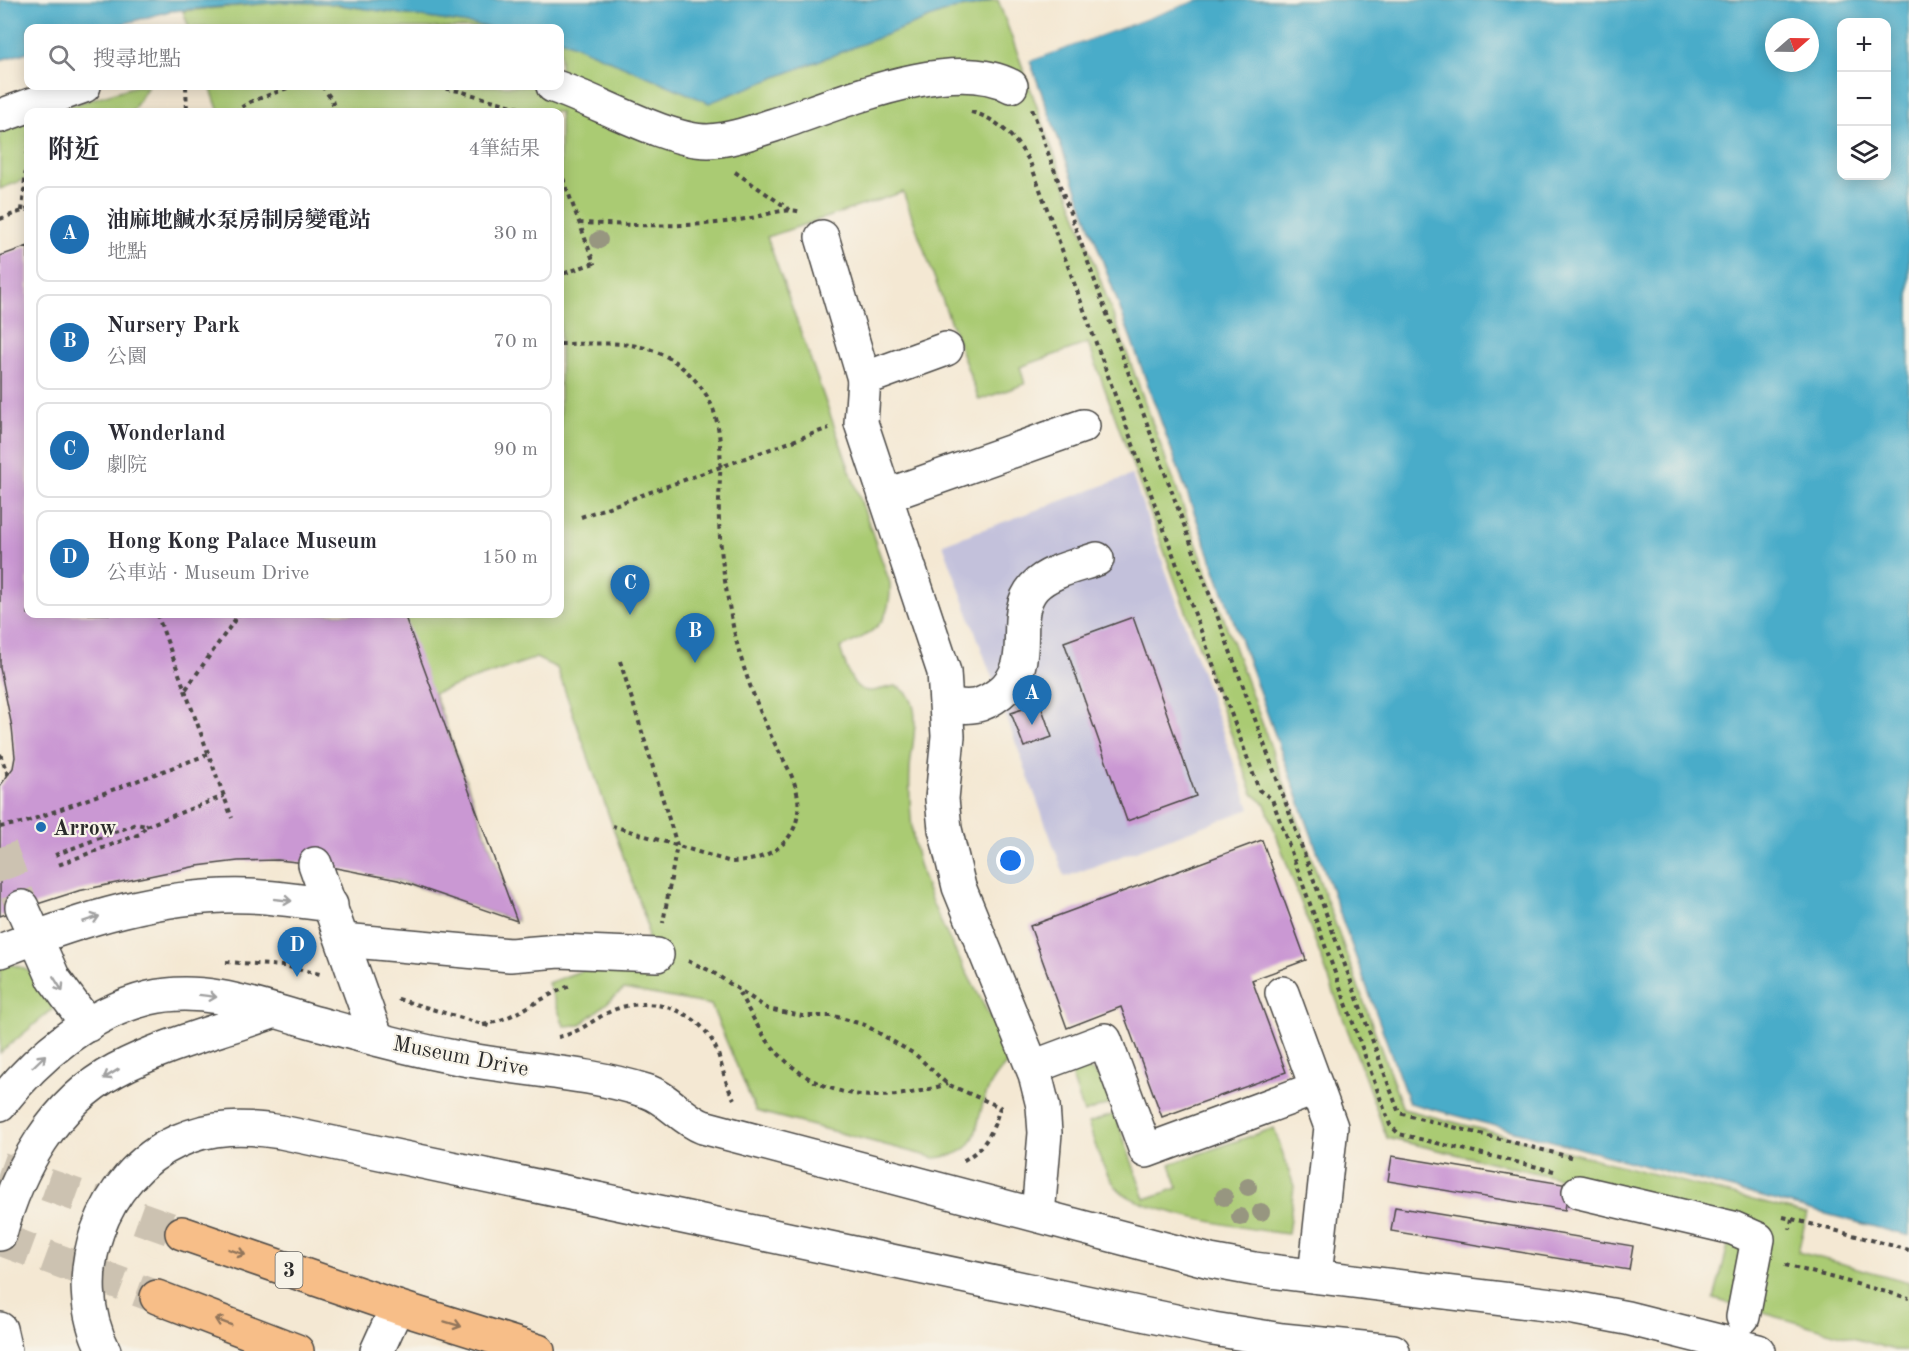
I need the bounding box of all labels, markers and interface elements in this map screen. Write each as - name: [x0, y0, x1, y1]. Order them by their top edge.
- north arrow: [1765, 18, 1819, 72]
- map controls: [1837, 18, 1891, 180]
- button: +: [1837, 18, 1891, 72]
- search box: [24, 24, 564, 90]
- icon: search: [45, 41, 78, 74]
- text: 搜尋地點: [93, 49, 181, 71]
- button: −: [1837, 72, 1891, 126]
- button: layers: [1837, 126, 1891, 180]
- text: 附近: [48, 138, 100, 164]
- text: 4筆結果: [468, 140, 540, 160]
- text: 油麻地鹹水泵房制房變電站: [107, 210, 371, 232]
- text: A: [62, 224, 77, 244]
- text: 30 m: [493, 224, 538, 244]
- text: 地點: [107, 243, 147, 263]
- text: Nursery Park: [107, 315, 240, 337]
- text: B: [62, 332, 77, 352]
- text: 70 m: [493, 332, 538, 352]
- text: 公園: [107, 348, 147, 368]
- text: Wonderland: [107, 423, 226, 445]
- text: C: [63, 440, 76, 460]
- text: 90 m: [493, 440, 538, 460]
- text: 劇院: [107, 456, 147, 476]
- text: Hong Kong Palace Museum: [107, 531, 377, 553]
- text: D: [62, 548, 77, 568]
- text: 150 m: [482, 548, 538, 568]
- text: 公車站 · Museum Drive: [107, 564, 309, 584]
- pin: C: [610, 566, 650, 615]
- pin: B: [676, 614, 714, 663]
- pin: A: [1012, 676, 1052, 725]
- place label: Arrow: [53, 818, 117, 840]
- marker: Arrow: [34, 820, 48, 834]
- your location: [996, 846, 1025, 875]
- one-way arrow: [273, 895, 293, 906]
- one-way arrow: [81, 913, 100, 924]
- pin: D: [278, 928, 316, 977]
- one-way arrow: [53, 975, 65, 992]
- one-way arrow: [198, 990, 218, 1001]
- street label: Museum Drive: [391, 1033, 530, 1081]
- one-way arrow: [32, 1053, 47, 1068]
- one-way arrow: [102, 1068, 119, 1081]
- one-way arrow: [228, 1247, 247, 1258]
- road number: 3: [276, 1252, 302, 1288]
- one-way arrow: [214, 1316, 233, 1327]
- one-way arrow: [443, 1320, 462, 1331]

